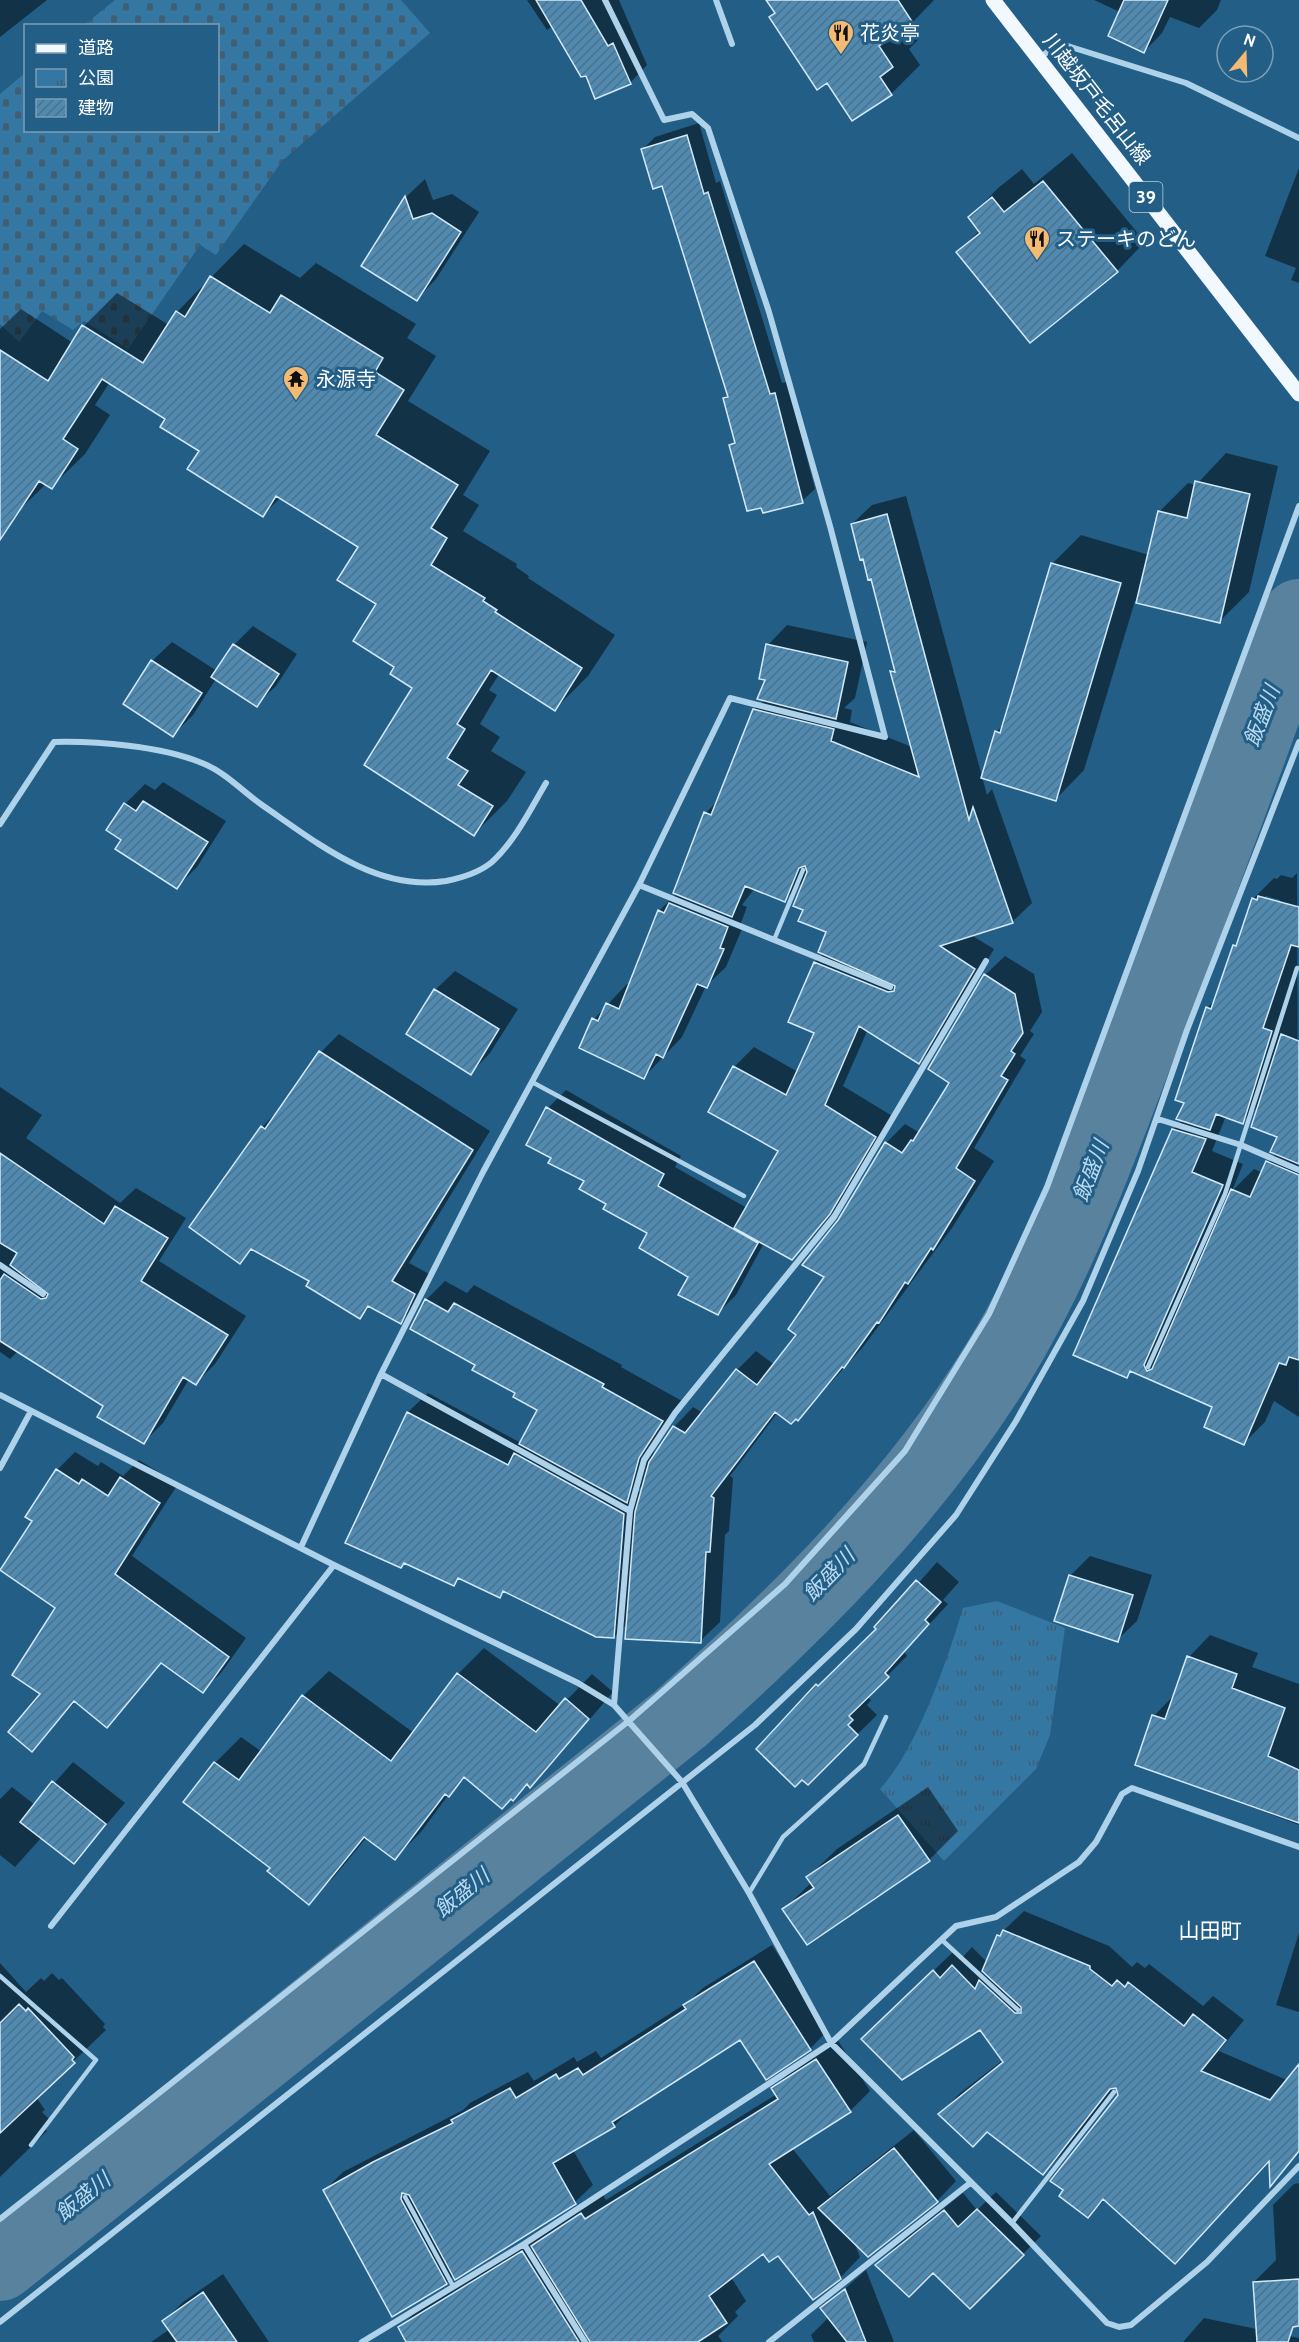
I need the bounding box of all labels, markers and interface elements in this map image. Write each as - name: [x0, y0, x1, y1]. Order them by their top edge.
- restaurant icon: 花炎亭: [826, 18, 856, 56]
- place label: 花炎亭: [860, 21, 920, 45]
- legend: [24, 24, 219, 132]
- north arrow: [1215, 24, 1275, 84]
- street label: 川越坂戸毛呂山線: [1038, 29, 1156, 169]
- text: N: [1241, 29, 1258, 51]
- text: 道路: [78, 37, 114, 59]
- text: 公園: [78, 67, 114, 89]
- text: 建物: [78, 97, 114, 119]
- road number: 39: [1130, 182, 1162, 212]
- restaurant icon: ステーキのどん: [1022, 224, 1052, 262]
- place label: ステーキのどん: [1056, 227, 1196, 251]
- temple icon: 永源寺: [281, 364, 311, 402]
- place label: 永源寺: [316, 367, 376, 391]
- water label: 飯盛川: [1239, 680, 1285, 750]
- water label: 飯盛川: [1068, 1135, 1114, 1205]
- water label: 飯盛川: [798, 1542, 861, 1606]
- water label: 飯盛川: [429, 1862, 496, 1922]
- district label: 山田町: [1179, 1918, 1242, 1943]
- water label: 飯盛川: [50, 2166, 117, 2226]

